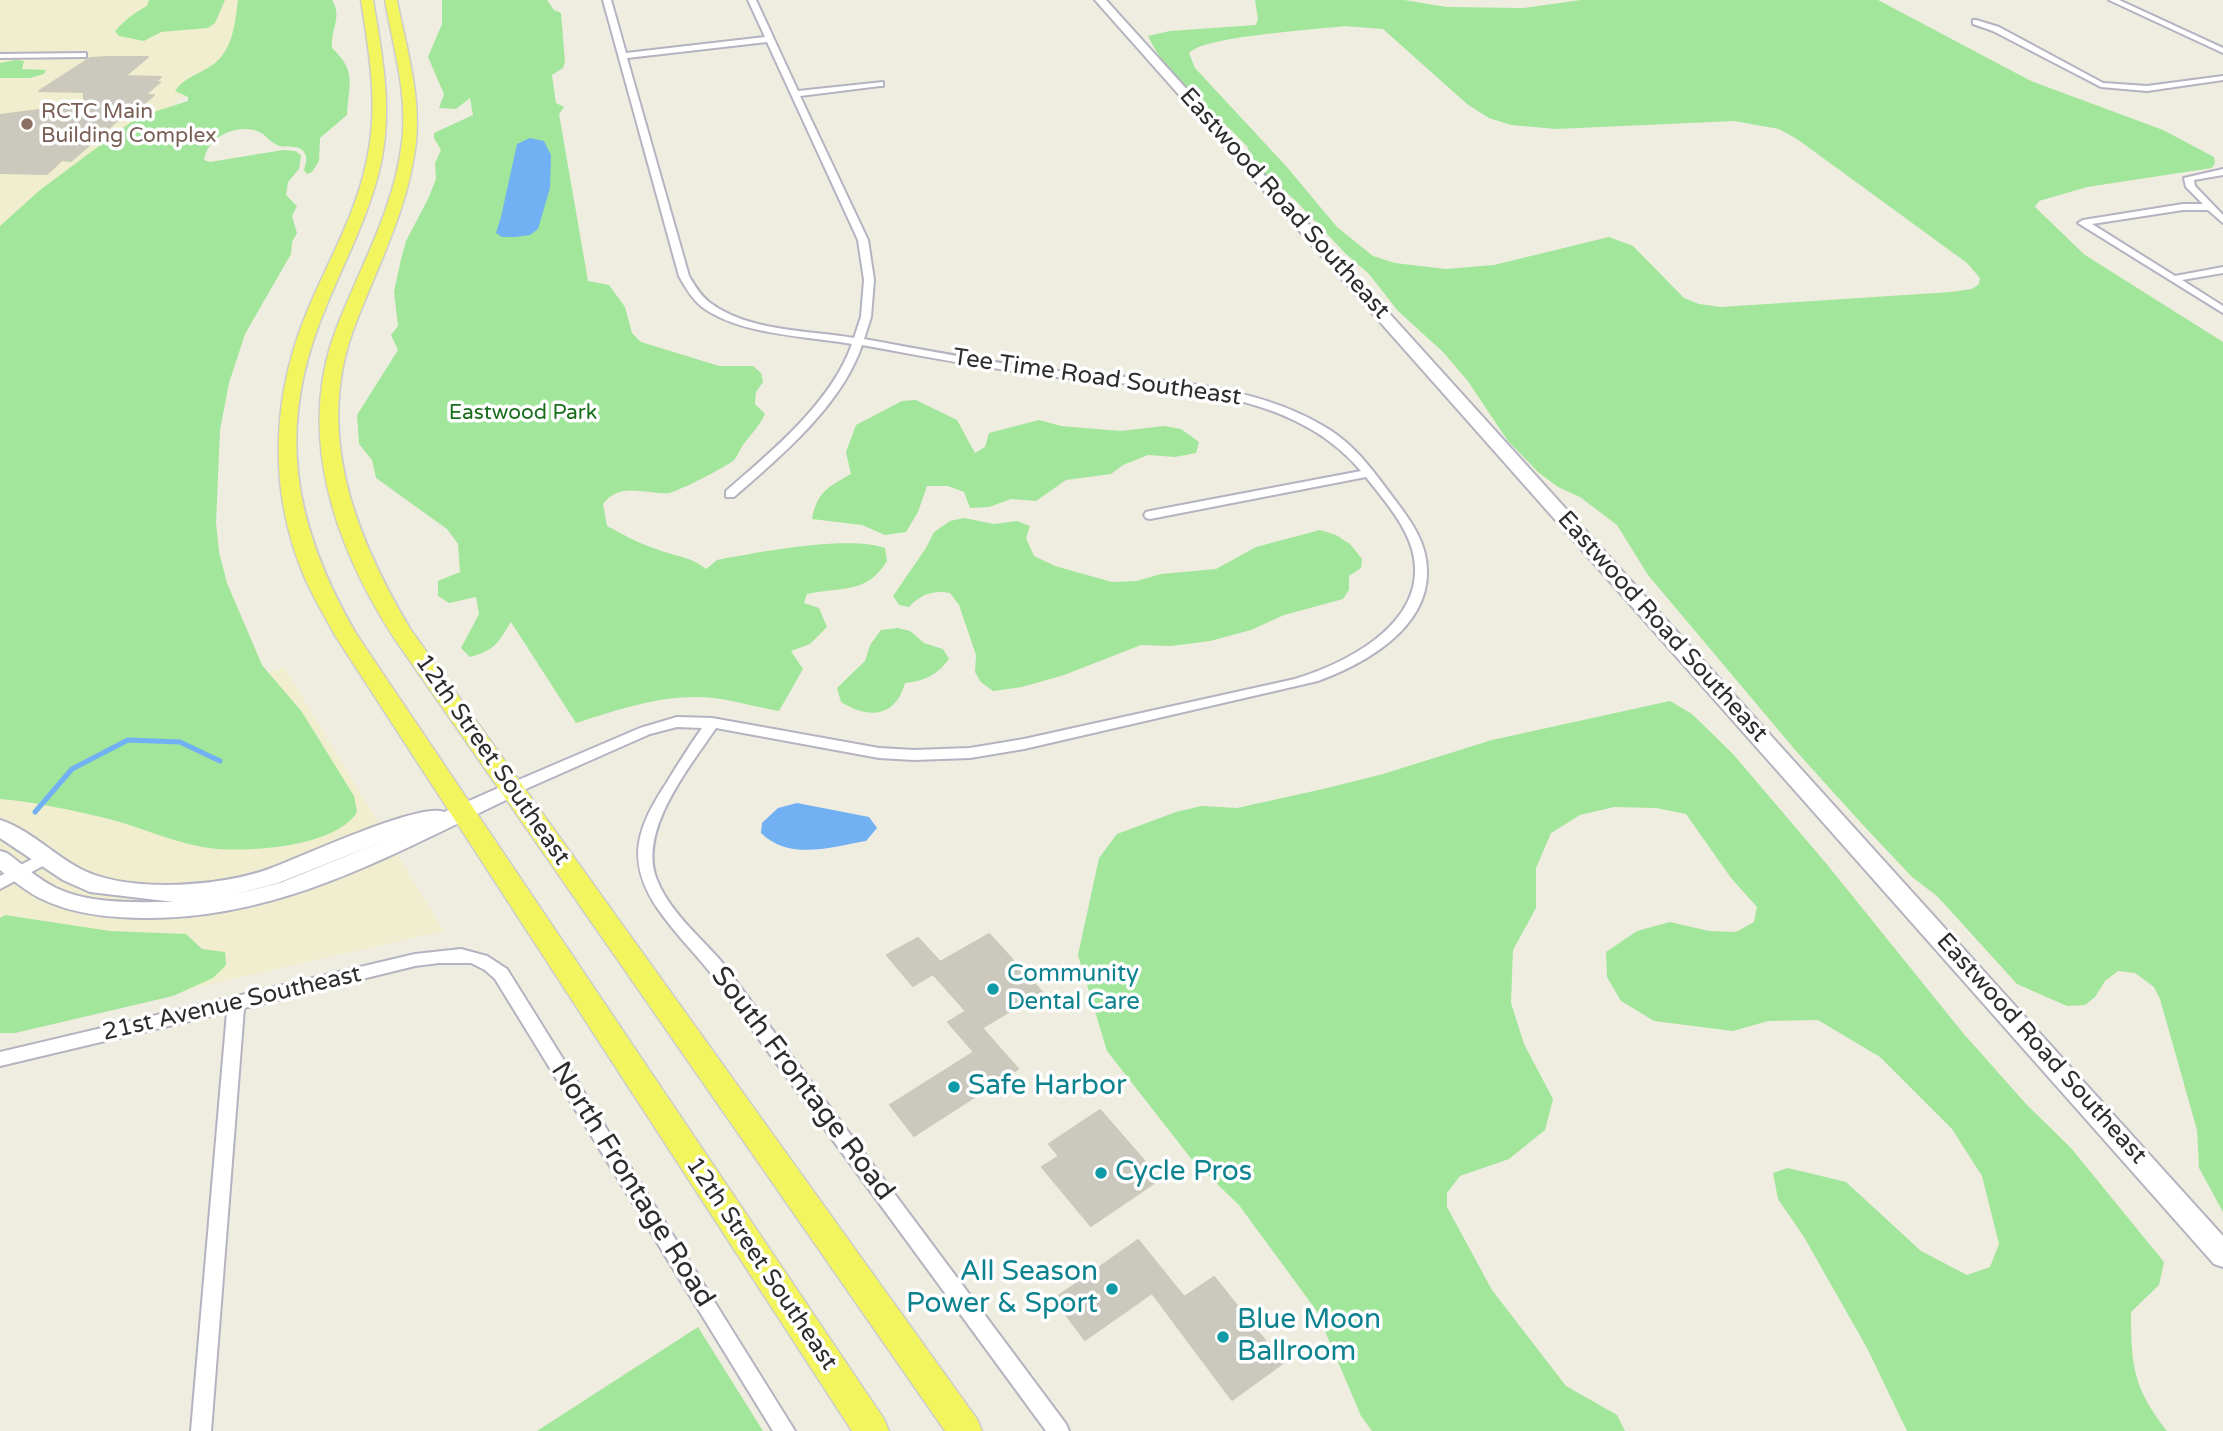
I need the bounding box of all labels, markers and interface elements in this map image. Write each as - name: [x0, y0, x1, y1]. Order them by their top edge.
- street label: Eastwood Road Southeast: [1173, 83, 1395, 325]
- place label: RCTC Main Building Complex: [41, 99, 217, 149]
- marker: RCTC Main Building Complex: [19, 116, 35, 132]
- street label: Tee Time Road Southeast: [951, 344, 1243, 412]
- park label: Eastwood Park: [449, 400, 597, 426]
- street label: Eastwood Road Southeast: [1551, 506, 1773, 748]
- street label: 12th Street Southeast: [408, 649, 576, 871]
- street label: Eastwood Road Southeast: [1930, 928, 2152, 1170]
- street label: 21st Avenue Southeast: [100, 960, 364, 1048]
- street label: South Frontage Road: [703, 960, 901, 1208]
- place label: Community Dental Care: [1007, 961, 1140, 1017]
- marker: Community Dental Care: [985, 981, 1001, 997]
- street label: North Frontage Road: [543, 1056, 721, 1314]
- place label: Safe Harbor: [968, 1070, 1127, 1104]
- marker: Safe Harbor: [946, 1079, 962, 1095]
- street label: 12th Street Southeast: [679, 1152, 843, 1376]
- place label: Cycle Pros: [1115, 1156, 1252, 1190]
- marker: Cycle Pros: [1093, 1165, 1109, 1181]
- place label: All Season Power & Sport: [906, 1256, 1098, 1322]
- marker: All Season Power & Sport: [1104, 1281, 1120, 1297]
- place label: Blue Moon Ballroom: [1237, 1304, 1381, 1370]
- marker: Blue Moon Ballroom: [1215, 1329, 1231, 1345]

